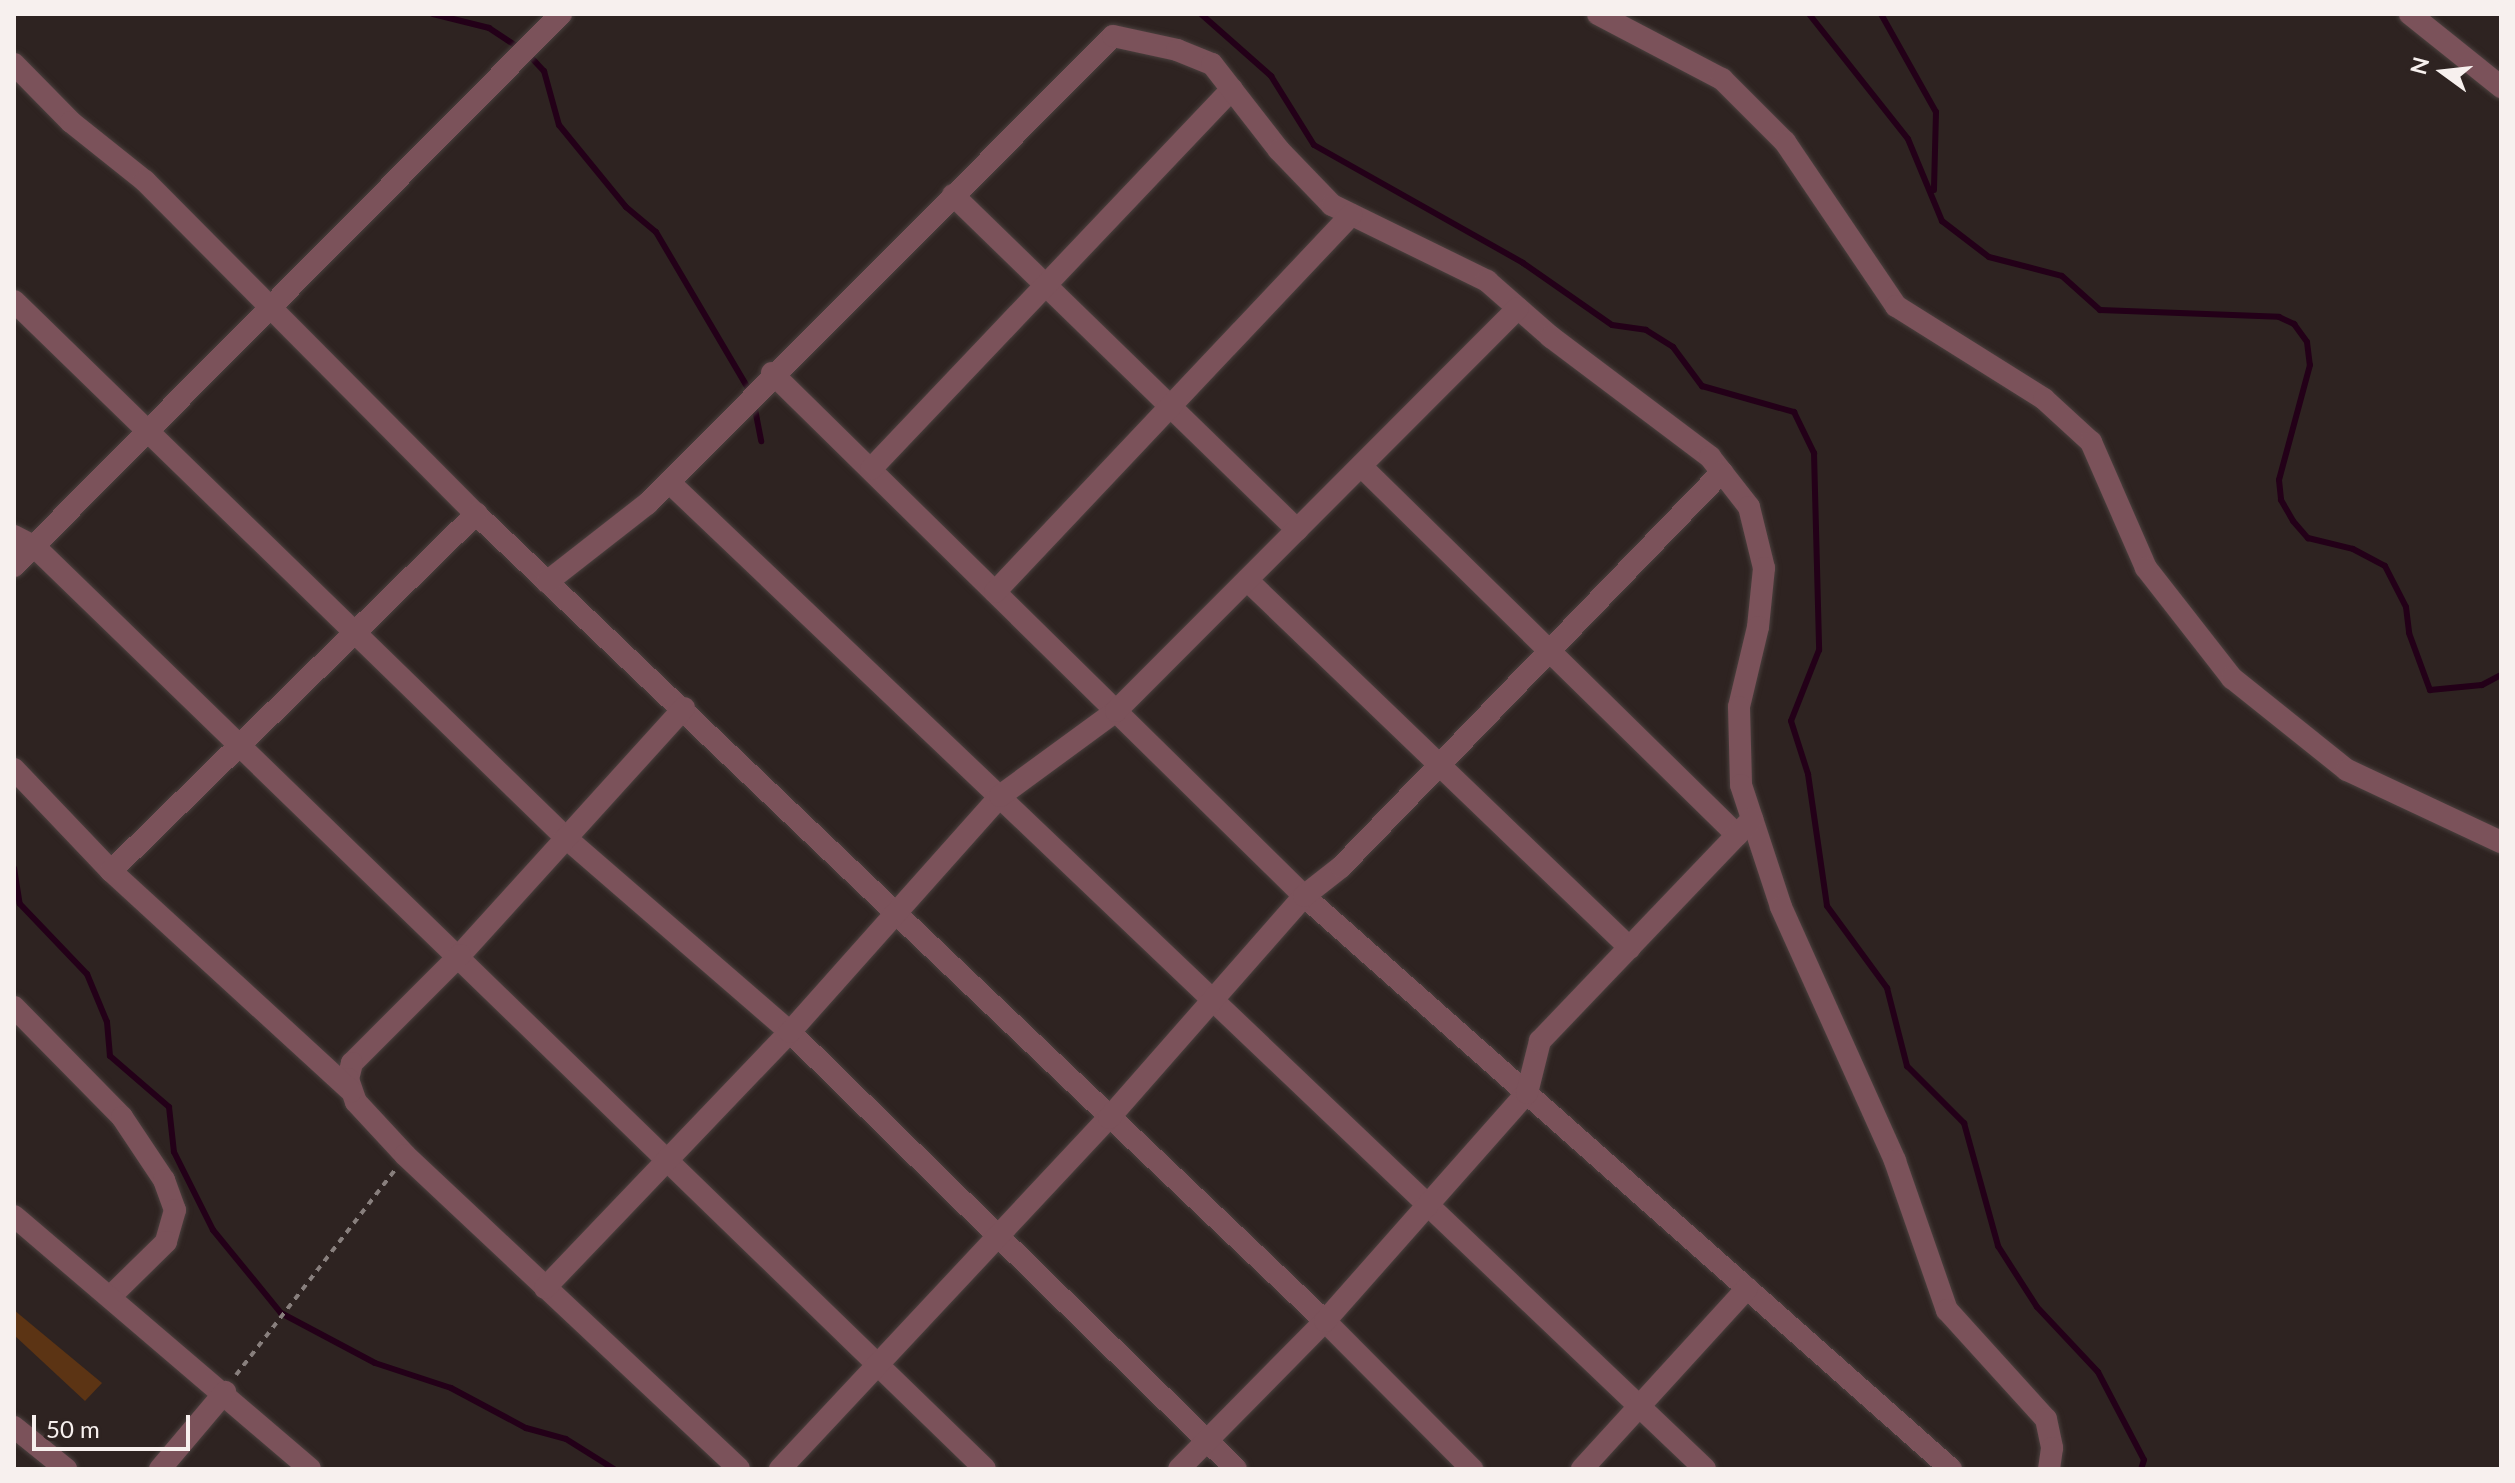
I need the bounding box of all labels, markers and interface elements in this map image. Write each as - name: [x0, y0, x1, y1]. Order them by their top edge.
- north arrow: [2403, 32, 2483, 112]
- text: N: [2404, 54, 2435, 77]
- scale bar: [36, 1399, 194, 1449]
- text: 50 m: [46, 1414, 100, 1443]

